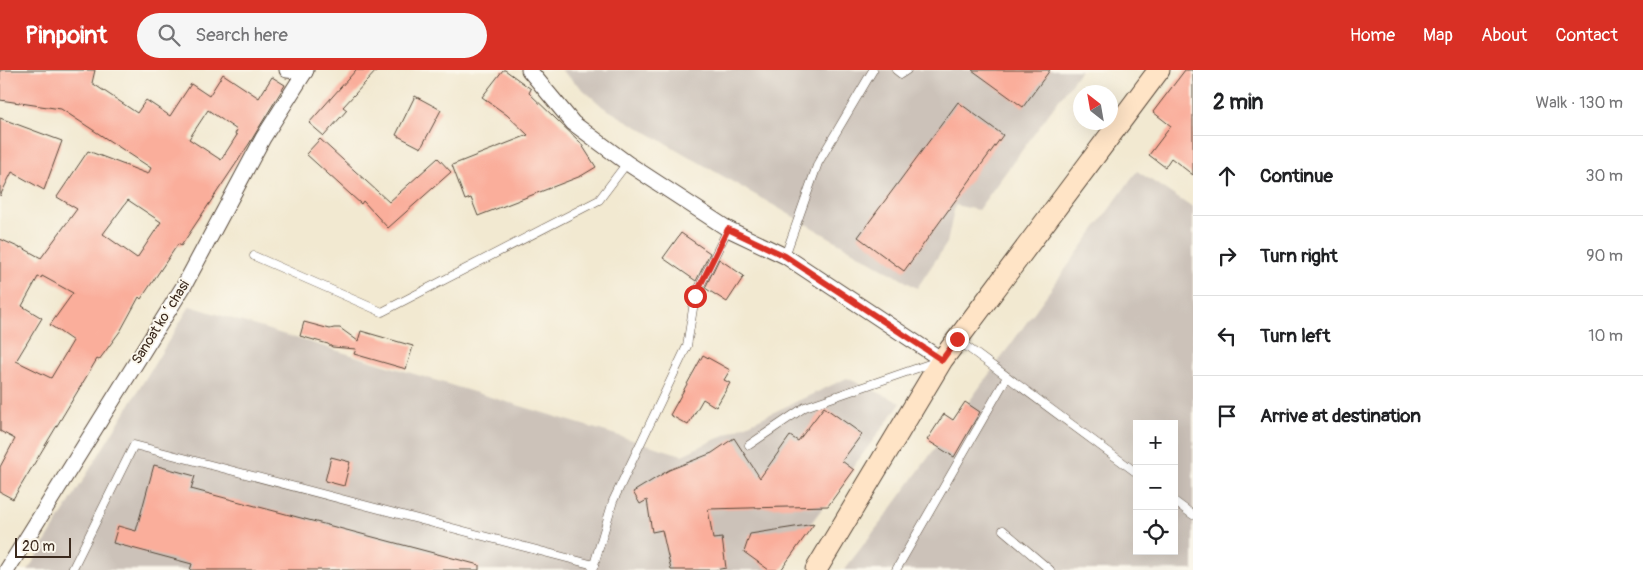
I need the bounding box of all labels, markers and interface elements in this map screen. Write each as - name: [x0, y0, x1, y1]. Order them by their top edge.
- search box: [137, 13, 487, 58]
- text: Pinpoint: [25, 21, 107, 50]
- icon: search: [155, 21, 183, 49]
- text: Search here: [195, 23, 288, 47]
- text: Home: [1350, 24, 1395, 47]
- text: Map: [1423, 24, 1453, 47]
- text: About: [1481, 24, 1527, 47]
- text: Contact: [1555, 24, 1618, 47]
- north arrow: [1073, 85, 1118, 130]
- text: 2 min: [1213, 89, 1263, 116]
- text: Walk · 130 m: [1536, 93, 1623, 113]
- icon: ahead: [1213, 162, 1241, 190]
- text: Continue: [1260, 164, 1333, 188]
- text: 30 m: [1585, 166, 1623, 186]
- icon: right: [1213, 242, 1241, 270]
- text: Turn right: [1260, 244, 1338, 268]
- text: 90 m: [1586, 246, 1623, 266]
- street label: Sanoat koʻchasi: [128, 277, 193, 367]
- route start: [684, 285, 707, 308]
- icon: left: [1213, 322, 1241, 350]
- text: Turn left: [1260, 324, 1330, 348]
- text: 10 m: [1588, 326, 1623, 346]
- route end: [946, 328, 969, 351]
- icon: arrive: [1213, 402, 1241, 430]
- text: Arrive at destination: [1260, 404, 1421, 428]
- map controls: [1133, 420, 1178, 555]
- button: +: [1133, 420, 1178, 465]
- button: −: [1133, 465, 1178, 510]
- button: locate: [1133, 510, 1178, 555]
- scale bar: [15, 535, 71, 558]
- text: 20 m: [22, 538, 55, 555]

